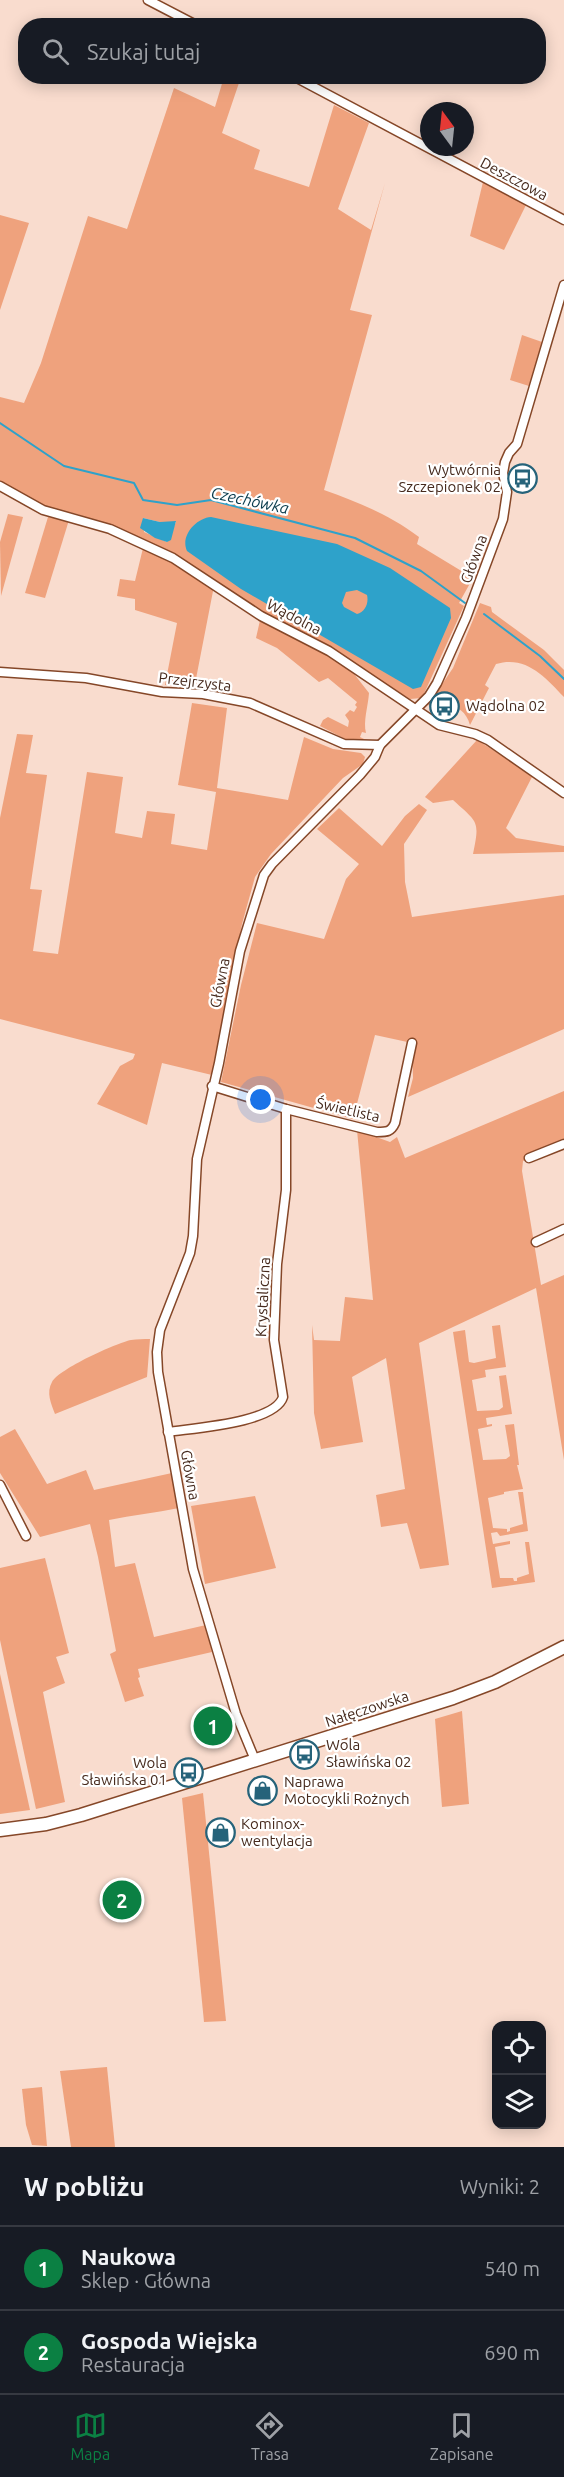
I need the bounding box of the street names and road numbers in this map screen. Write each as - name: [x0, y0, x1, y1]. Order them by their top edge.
- street label: Deszczowa: [478, 154, 551, 203]
- street label: Główna: [457, 532, 490, 586]
- street label: Wądolna: [264, 595, 324, 638]
- street label: Przejrzysta: [158, 669, 232, 694]
- street label: Główna: [206, 956, 233, 1009]
- street label: Świetlista: [315, 1094, 382, 1125]
- street label: Krystaliczna: [252, 1256, 273, 1337]
- street label: Główna: [178, 1449, 203, 1501]
- street label: Nałęczowska: [323, 1687, 411, 1730]

